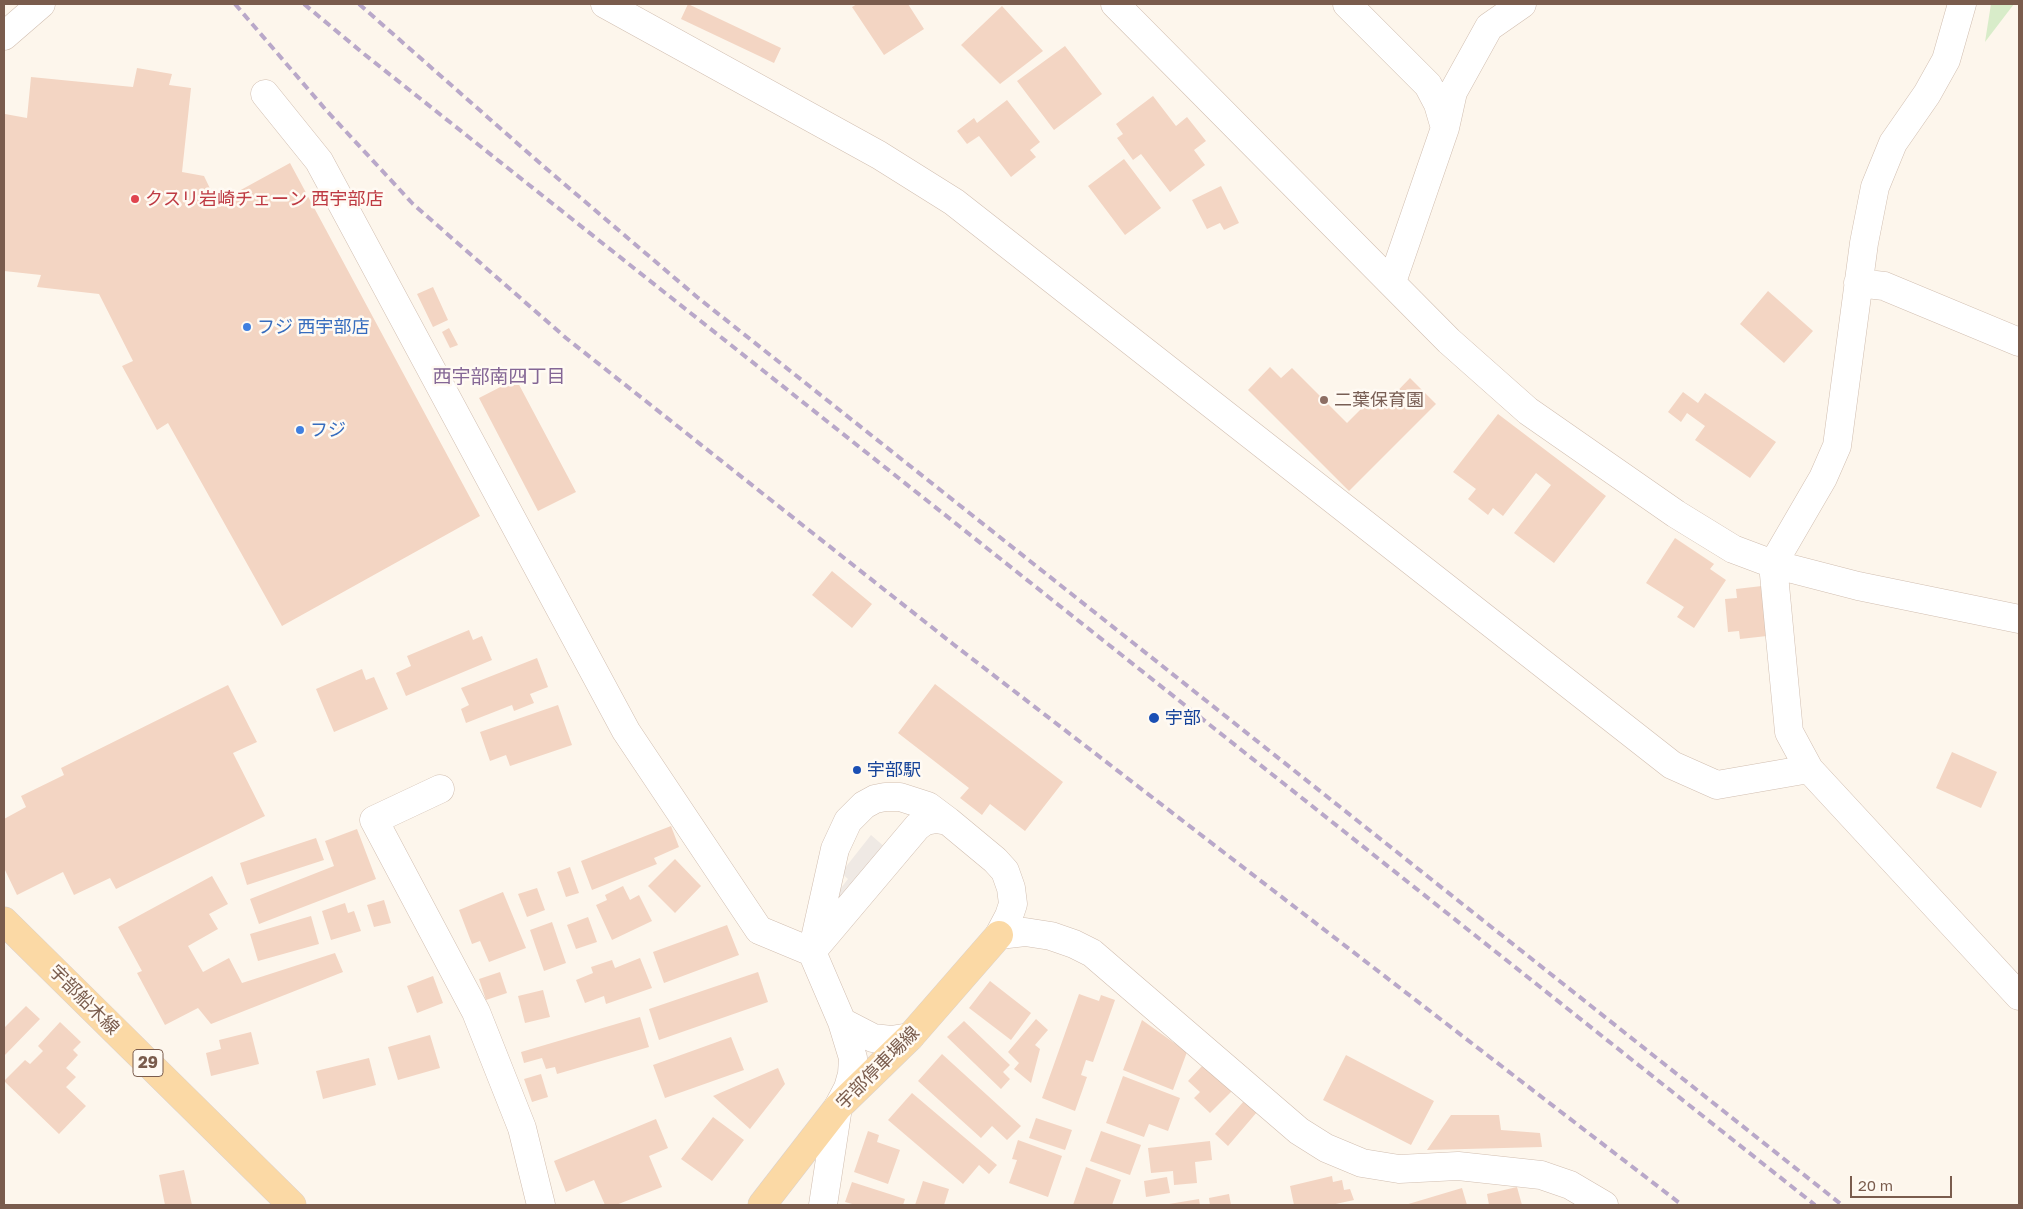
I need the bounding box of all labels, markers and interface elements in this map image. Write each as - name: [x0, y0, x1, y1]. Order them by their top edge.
- place label: クスリ岩崎チェーン 西宇部店: [145, 188, 383, 210]
- marker: クスリ岩崎チェーン 西宇部店: [129, 193, 141, 205]
- place label: フジ 西宇部店: [257, 316, 369, 338]
- marker: フジ 西宇部店: [241, 321, 253, 333]
- district label: 西宇部南四丁目: [433, 366, 565, 388]
- place label: 二葉保育園: [1334, 389, 1424, 411]
- marker: 二葉保育園: [1318, 394, 1330, 406]
- place label: フジ: [310, 419, 346, 441]
- marker: フジ: [294, 424, 306, 436]
- place label: 宇部: [1165, 707, 1201, 729]
- marker: 宇部: [1147, 711, 1161, 725]
- place label: 宇部駅: [867, 759, 921, 781]
- marker: 宇部駅: [851, 764, 863, 776]
- street label: 宇部船木線: [45, 961, 123, 1039]
- street label: 宇部停車場線: [832, 1022, 924, 1114]
- road number: 29: [133, 1050, 163, 1076]
- scale bar: [1853, 1166, 1956, 1198]
- text: 20 m: [1858, 1176, 1893, 1194]

